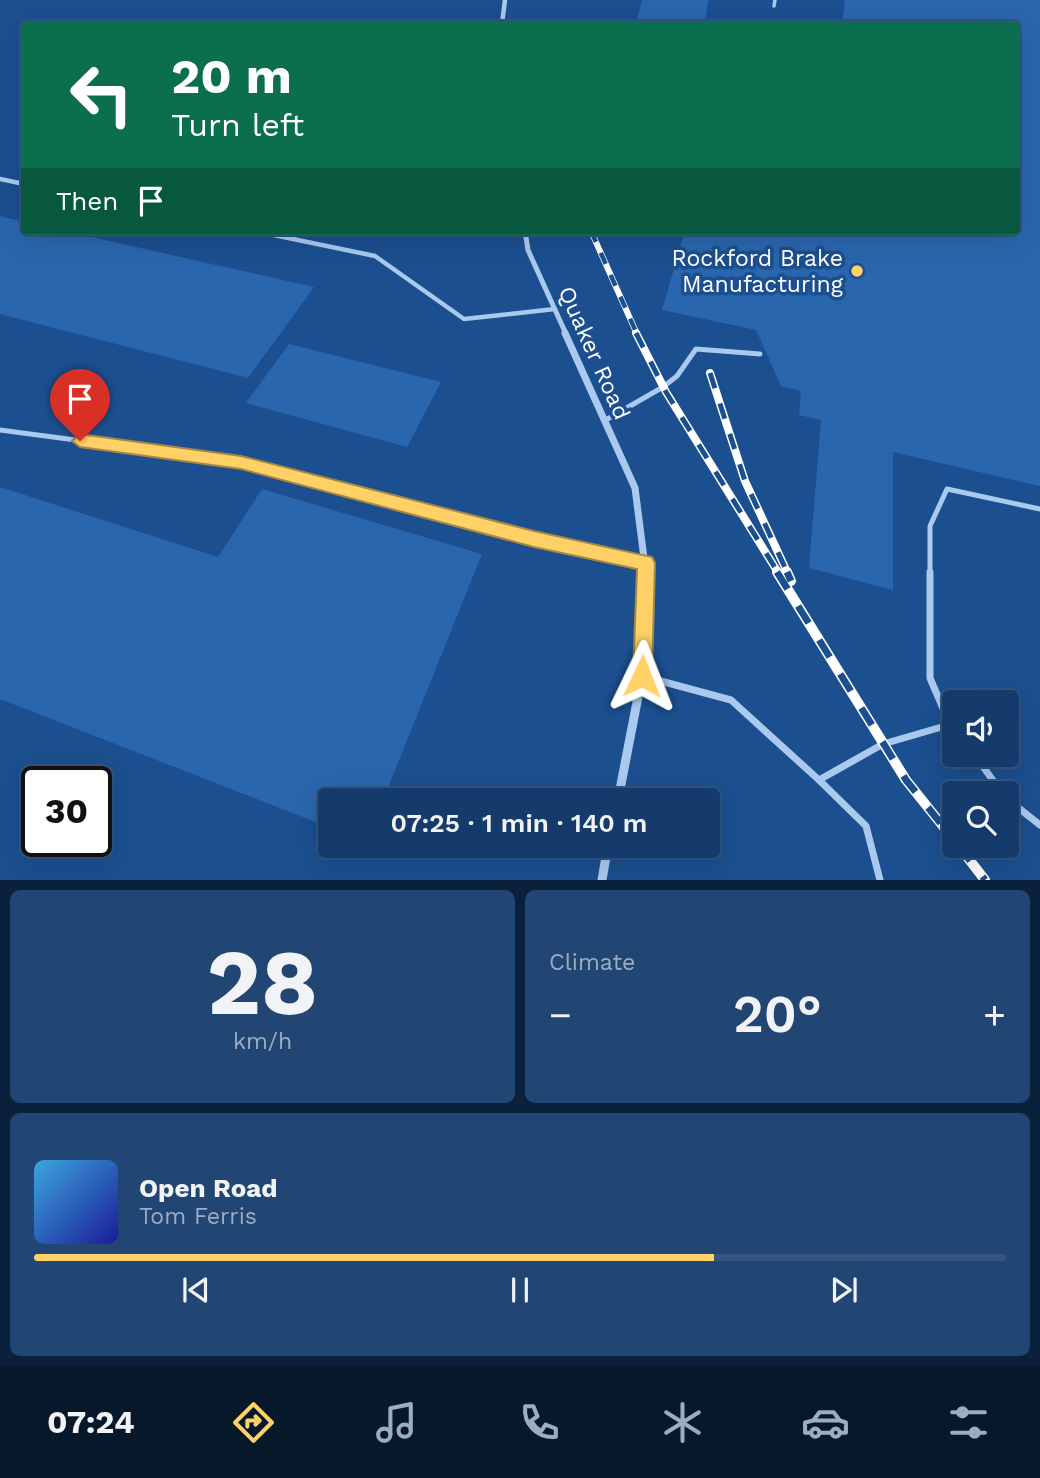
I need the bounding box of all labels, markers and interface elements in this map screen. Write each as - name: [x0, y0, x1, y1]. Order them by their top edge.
- text: 20 m: [171, 47, 292, 105]
- icon: left: [56, 49, 147, 140]
- text: Turn left: [171, 106, 304, 144]
- icon: arrive: [132, 182, 170, 220]
- text: Then: [56, 186, 118, 216]
- place label: Rockford Brake Manufacturing: [672, 245, 844, 298]
- marker: Rockford Brake Manufacturing: [849, 263, 865, 279]
- street label: Quaker Road: [553, 282, 635, 424]
- pin: [50, 369, 110, 441]
- icon: arrive: [61, 380, 99, 418]
- position arrow: [605, 639, 679, 713]
- map controls: [942, 690, 1019, 858]
- button: sound: [942, 690, 1019, 767]
- speed limit sign: 30: [21, 766, 112, 857]
- button: search: [942, 781, 1019, 858]
- text: 07:25 · 1 min · 140 m: [391, 808, 647, 838]
- text: 28: [207, 929, 318, 1036]
- text: Climate: [549, 949, 635, 976]
- text: 20°: [733, 984, 822, 1045]
- text: −: [549, 993, 572, 1037]
- text: +: [983, 993, 1006, 1037]
- text: km/h: [233, 1028, 292, 1055]
- text: Open Road: [139, 1173, 277, 1203]
- text: Tom Ferris: [139, 1203, 257, 1230]
- icon: previous: [177, 1271, 215, 1309]
- icon: pause: [501, 1271, 539, 1309]
- icon: next: [825, 1271, 863, 1309]
- icon: directions: [229, 1398, 278, 1447]
- icon: music: [372, 1398, 421, 1447]
- icon: phone: [515, 1398, 564, 1447]
- icon: climate: [658, 1398, 707, 1447]
- icon: car: [801, 1398, 850, 1447]
- icon: filters: [944, 1398, 993, 1447]
- text: 07:24: [47, 1403, 135, 1441]

